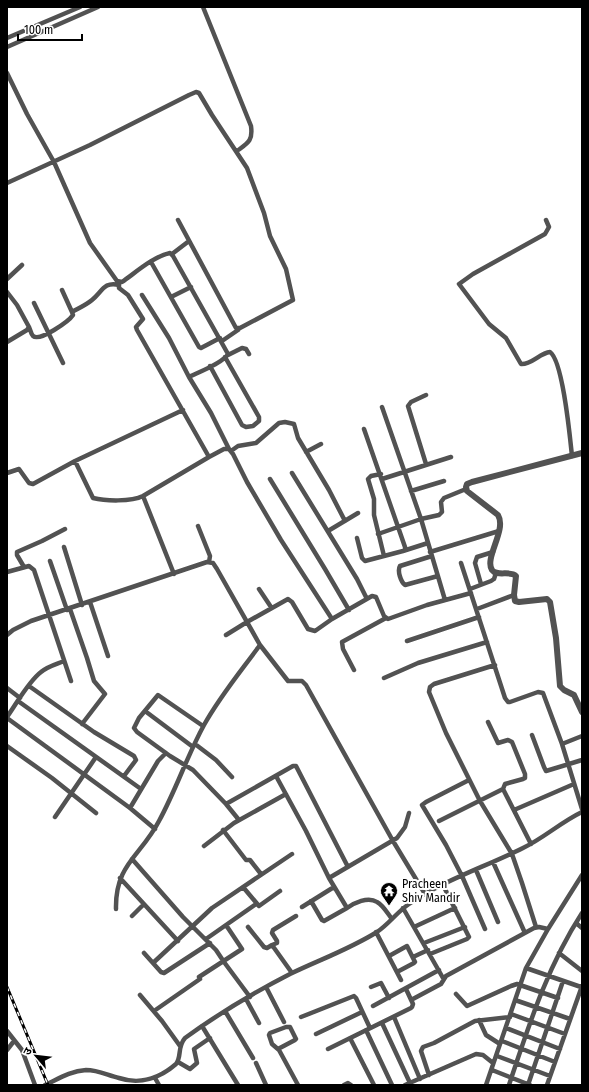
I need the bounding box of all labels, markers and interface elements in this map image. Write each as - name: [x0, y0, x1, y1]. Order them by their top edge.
- scale bar: [18, 16, 82, 42]
- text: 100 m: [24, 23, 53, 37]
- place label: Pracheen Shiv Mandir: [402, 877, 461, 905]
- temple icon: Pracheen Shiv Mandir: [379, 881, 399, 906]
- north arrow: [16, 1036, 56, 1076]
- text: उ: [20, 1045, 35, 1057]

